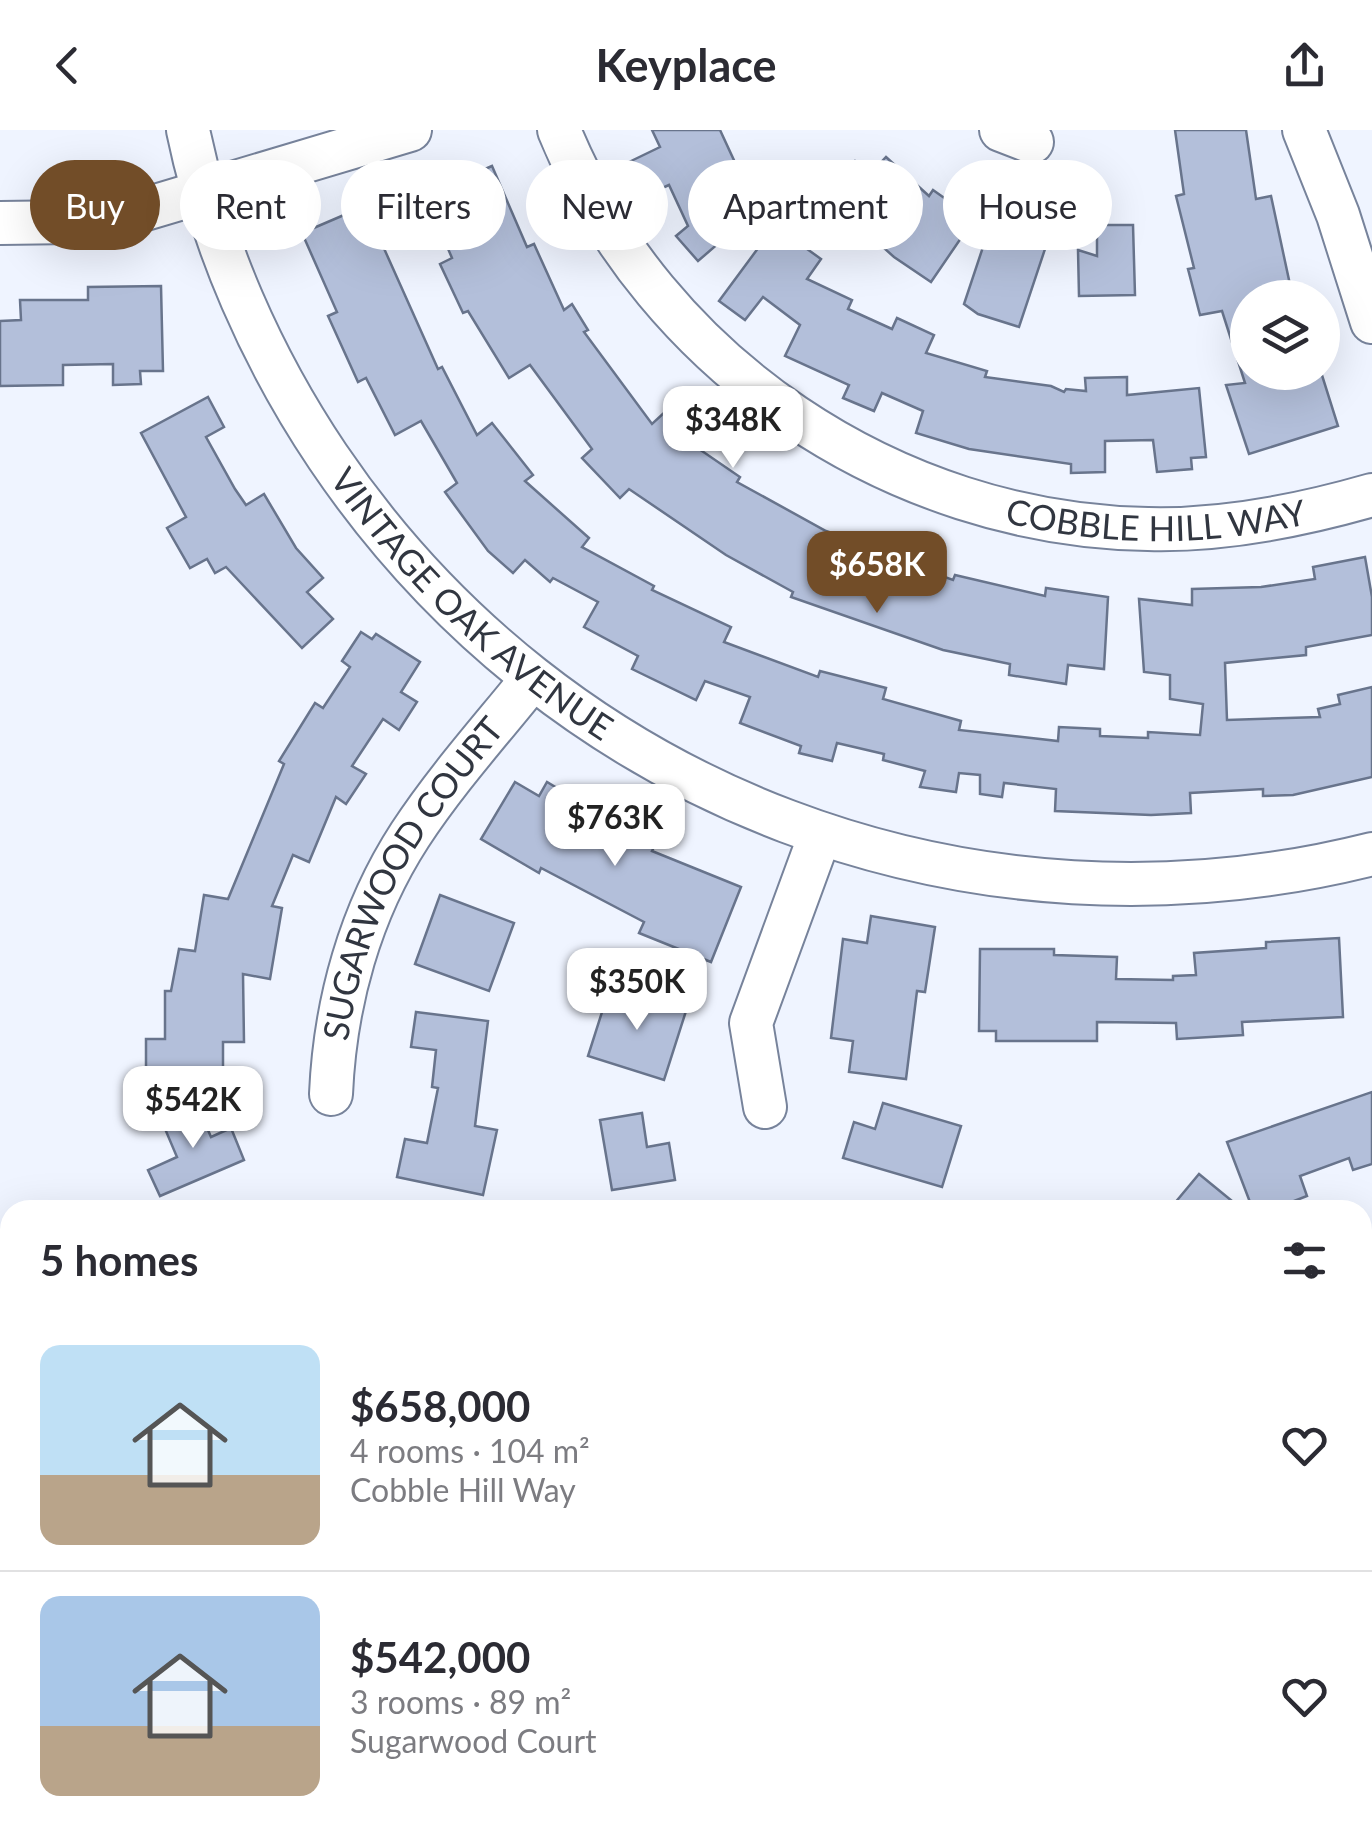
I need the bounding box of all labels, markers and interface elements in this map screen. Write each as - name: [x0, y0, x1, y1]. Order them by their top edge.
- icon: back: [40, 38, 95, 93]
- text: Keyplace: [595, 38, 777, 92]
- icon: share: [1277, 38, 1332, 93]
- chip: Buy: [30, 160, 160, 250]
- chip: Rent: [180, 160, 321, 250]
- chip: Filters: [341, 160, 506, 250]
- chip: New: [526, 160, 668, 250]
- chip: Apartment: [688, 160, 923, 250]
- chip: House: [943, 160, 1112, 250]
- map controls: [1230, 280, 1340, 390]
- button: layers: [1230, 280, 1340, 390]
- pin: $348K: [663, 386, 803, 471]
- text: $348K: [685, 399, 781, 438]
- street label: VINTAGE OAK AVENUE: [323, 459, 621, 748]
- street label: COBBLE HILL WAY: [1002, 488, 1309, 548]
- pin: $658K: [807, 531, 947, 616]
- text: $658K: [829, 544, 925, 583]
- street label: SUGARWOOD COURT: [313, 708, 511, 1043]
- pin: $763K: [545, 784, 685, 869]
- text: $763K: [567, 797, 663, 836]
- pin: $350K: [567, 948, 707, 1033]
- text: $350K: [589, 961, 685, 1000]
- pin: $542K: [123, 1066, 263, 1151]
- text: $542K: [145, 1079, 241, 1118]
- icon: filters: [1277, 1233, 1332, 1288]
- text: 5 homes: [40, 1235, 198, 1285]
- text: $658,000: [350, 1381, 530, 1431]
- icon: home: [120, 1385, 240, 1505]
- icon: heart: [1277, 1418, 1332, 1473]
- text: 4 rooms · 104 m²: [350, 1431, 590, 1470]
- text: Cobble Hill Way: [350, 1470, 576, 1509]
- text: $542,000: [350, 1632, 530, 1682]
- icon: home: [120, 1636, 240, 1756]
- icon: heart: [1277, 1669, 1332, 1724]
- text: 3 rooms · 89 m²: [350, 1682, 571, 1721]
- text: Sugarwood Court: [350, 1721, 597, 1760]

